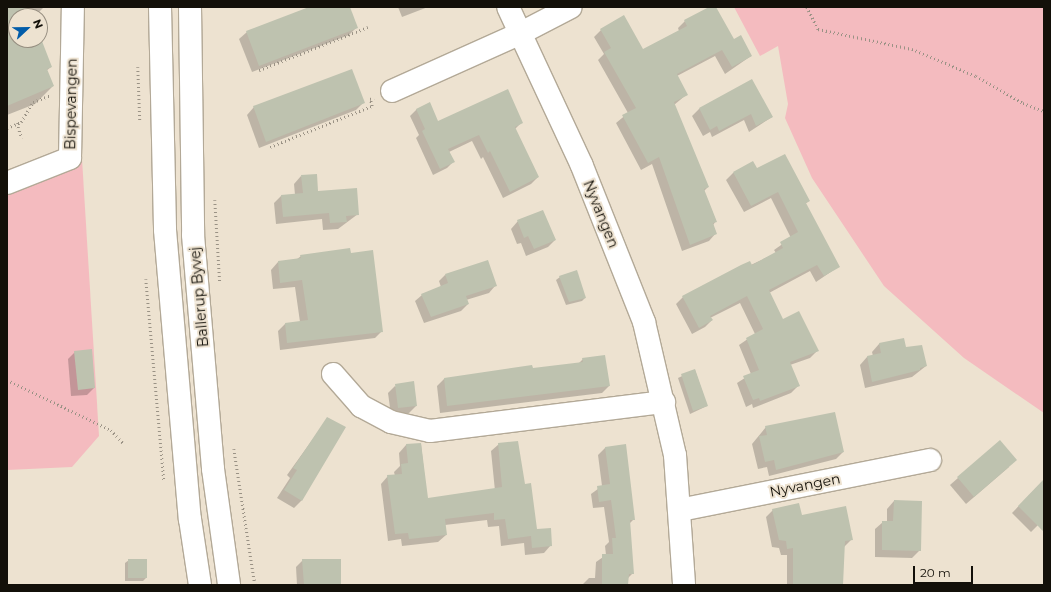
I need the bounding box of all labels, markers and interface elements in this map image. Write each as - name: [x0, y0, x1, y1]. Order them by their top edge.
- north arrow: [8, 8, 48, 48]
- text: N: [30, 17, 46, 31]
- street label: Bispevangen: [62, 58, 80, 150]
- street label: Nyvangen: [580, 178, 622, 250]
- street label: Ballerup Byvej: [186, 246, 212, 348]
- street label: Nyvangen: [768, 470, 842, 500]
- scale bar: [915, 558, 975, 584]
- text: 20 m: [920, 565, 951, 580]

